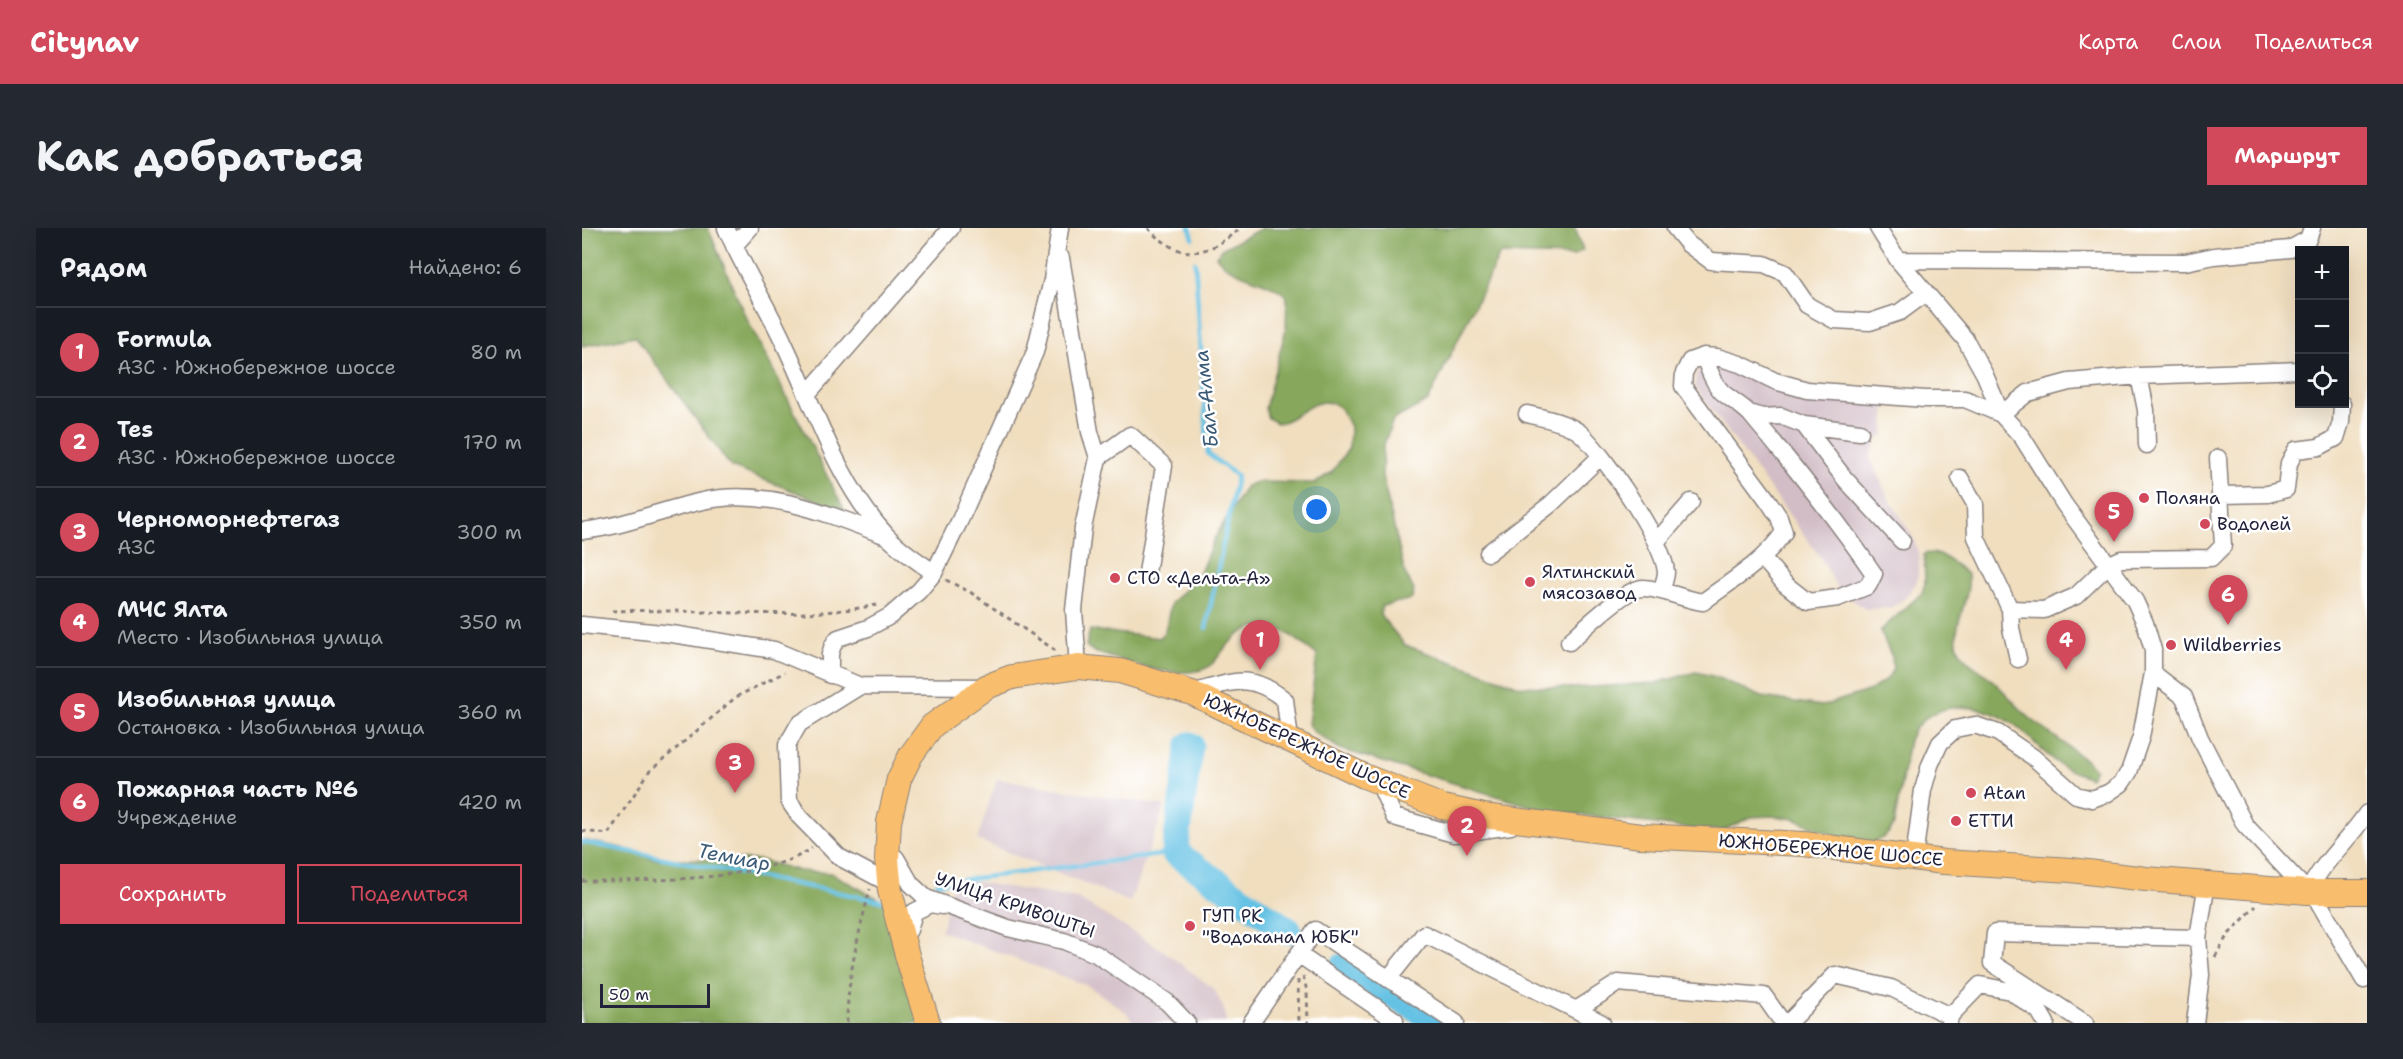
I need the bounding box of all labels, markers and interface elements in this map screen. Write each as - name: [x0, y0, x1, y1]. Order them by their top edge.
- text: Citynav: [30, 23, 139, 61]
- text: Карта: [2078, 28, 2138, 56]
- text: Слои: [2171, 28, 2222, 56]
- text: Поделиться: [2255, 28, 2373, 56]
- button: Маршрут: [2207, 127, 2367, 185]
- text: Как добраться: [36, 128, 364, 184]
- map controls: [2295, 246, 2349, 408]
- button: +: [2295, 246, 2349, 300]
- text: Рядом: [60, 250, 147, 285]
- text: Найдено: 6: [409, 254, 522, 280]
- button: −: [2295, 300, 2349, 354]
- text: Formula: [117, 325, 211, 354]
- text: 1: [75, 339, 84, 365]
- text: 80 m: [470, 339, 522, 365]
- water label: Бал-Алма: [1188, 349, 1224, 449]
- text: АЗС · Южнобережное шоссе: [117, 354, 396, 380]
- button: locate: [2295, 354, 2349, 408]
- text: Tes: [117, 415, 153, 444]
- text: 2: [73, 429, 87, 455]
- text: 170 m: [463, 429, 522, 455]
- text: АЗС · Южнобережное шоссе: [117, 444, 396, 470]
- place label: Поляна: [2156, 486, 2220, 510]
- marker: Поляна: [2137, 491, 2151, 505]
- pin: 5: [2094, 492, 2134, 542]
- your location: [1302, 495, 1331, 524]
- text: Черноморнефтегаз: [117, 505, 340, 534]
- place label: Водолей: [2217, 512, 2291, 536]
- marker: Водолей: [2198, 517, 2212, 531]
- text: 3: [73, 519, 87, 545]
- text: 300 m: [456, 519, 522, 545]
- text: АЗС: [117, 534, 155, 560]
- place label: Ялтинский мясозавод: [1542, 560, 1637, 605]
- place label: СТО «Дельта-А»: [1127, 566, 1270, 590]
- marker: СТО «Дельта-А»: [1108, 571, 1122, 585]
- marker: Ялтинский мясозавод: [1523, 575, 1537, 589]
- pin: 6: [2208, 576, 2248, 625]
- text: МЧС Ялта: [117, 595, 227, 624]
- text: 4: [73, 609, 87, 635]
- text: 350 m: [458, 609, 522, 635]
- pin: 1: [1240, 620, 1280, 670]
- pin: 4: [2046, 620, 2086, 670]
- text: Место · Изобильная улица: [117, 624, 383, 650]
- place label: Wildberries: [2183, 633, 2282, 657]
- marker: Wildberries: [2164, 638, 2178, 652]
- text: Изобильная улица: [117, 685, 335, 714]
- street label: ЮЖНОБЕРЕЖНОЕ ШОССЕ: [1200, 688, 1414, 804]
- text: 5: [73, 699, 86, 725]
- text: 360 m: [457, 699, 522, 725]
- text: Остановка · Изобильная улица: [117, 714, 424, 740]
- pin: 3: [716, 744, 754, 793]
- text: Пожарная часть №6: [117, 775, 358, 804]
- place label: Atan: [1983, 781, 2026, 805]
- marker: Atan: [1964, 786, 1978, 800]
- text: 6: [73, 789, 87, 815]
- text: 420 m: [458, 789, 522, 815]
- text: Учреждение: [117, 804, 237, 830]
- pin: 2: [1448, 806, 1486, 856]
- place label: ЕТТИ: [1968, 809, 2014, 833]
- marker: ЕТТИ: [1949, 814, 1963, 828]
- street label: ЮЖНОБЕРЕЖНОЕ ШОССЕ: [1718, 828, 1944, 872]
- water label: Темиар: [695, 837, 773, 877]
- button: Сохранить: [60, 864, 285, 924]
- button: Поделиться: [297, 864, 522, 924]
- street label: УЛИЦА КРИВОШТЫ: [932, 866, 1098, 944]
- place label: ГУП РК "Водоканал ЮБК": [1202, 904, 1359, 949]
- marker: ГУП РК "Водоканал ЮБК": [1183, 919, 1197, 933]
- scale bar: [600, 981, 710, 1008]
- text: 50 m: [609, 984, 649, 1005]

